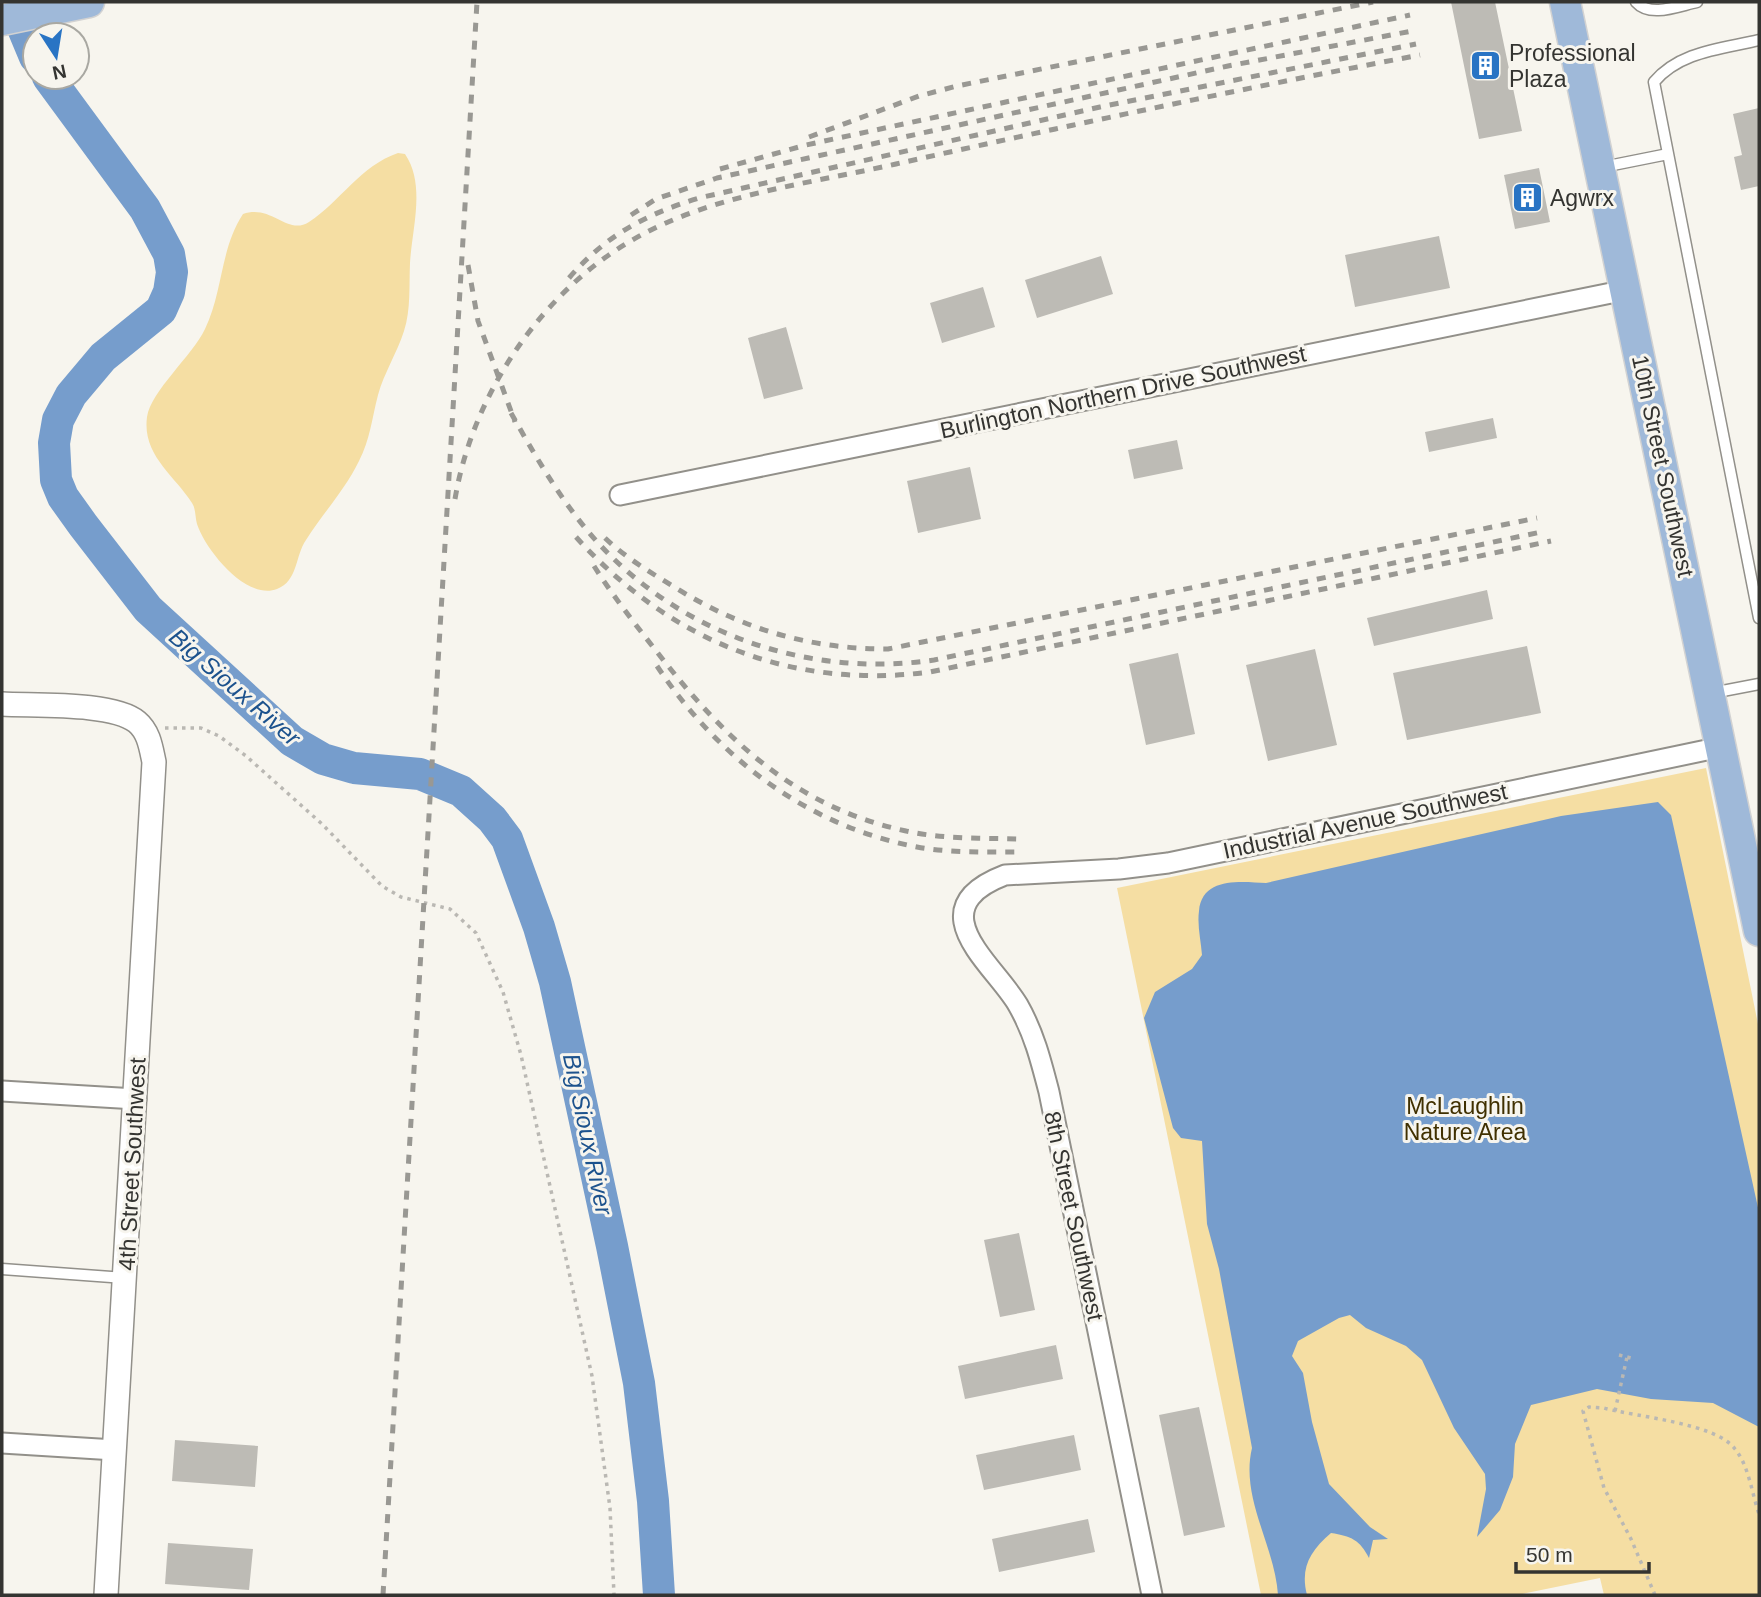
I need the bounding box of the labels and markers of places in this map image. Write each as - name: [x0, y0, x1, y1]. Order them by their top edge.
- place label: Professional Plaza: [1509, 40, 1636, 92]
- building icon: Professional Plaza: [1469, 49, 1503, 83]
- building icon: Agwrx: [1510, 181, 1544, 215]
- place label: Agwrx: [1550, 185, 1614, 211]

